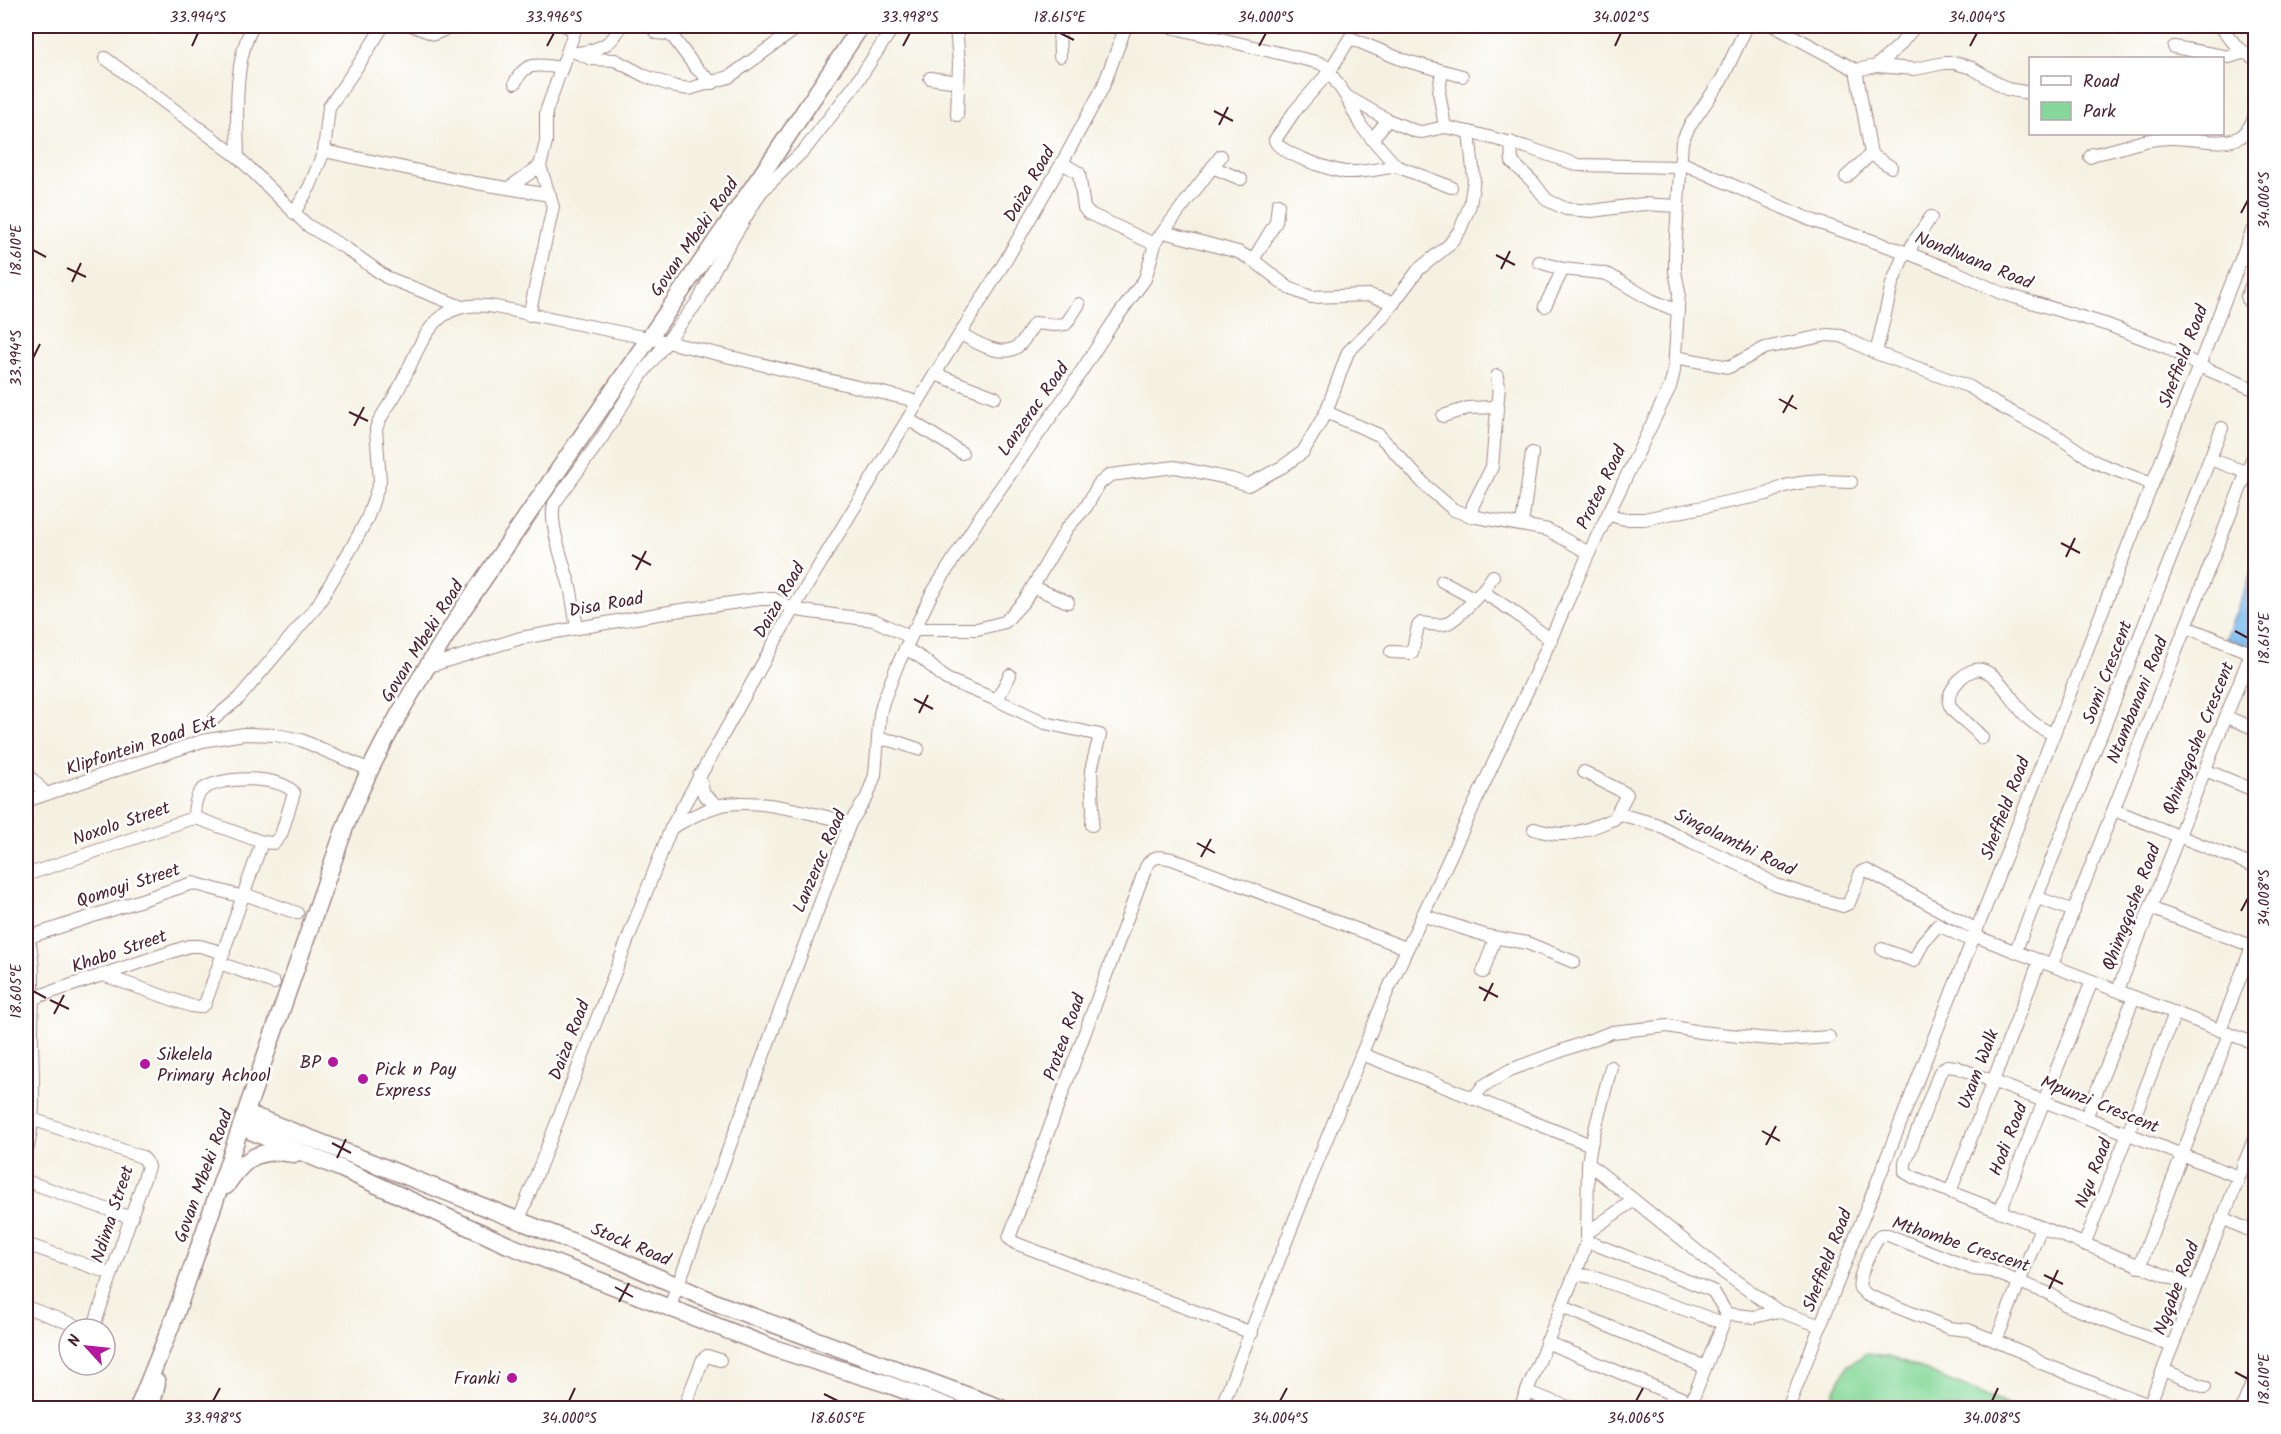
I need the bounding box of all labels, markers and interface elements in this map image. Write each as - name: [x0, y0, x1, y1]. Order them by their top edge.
- text: 33.994°S: [170, 6, 226, 30]
- text: 33.996°S: [526, 6, 582, 30]
- text: 33.998°S: [881, 6, 939, 30]
- text: 18.615°E: [1034, 6, 1087, 30]
- text: 34.000°S: [1238, 6, 1294, 30]
- text: 34.002°S: [1592, 6, 1650, 30]
- text: 34.004°S: [1949, 6, 2005, 30]
- legend: [2029, 57, 2224, 135]
- text: Road: [2083, 68, 2120, 97]
- text: Park: [2083, 98, 2116, 127]
- street label: Daiza Road: [997, 140, 1064, 228]
- street label: Govan Mbeki Road: [643, 171, 748, 303]
- text: 34.006°S: [2253, 172, 2277, 228]
- text: 18.610°E: [5, 223, 29, 276]
- street label: Nondlwana Road: [1910, 224, 2038, 299]
- street label: Sheffield Road: [2151, 300, 2218, 412]
- text: 33.994°S: [5, 330, 29, 386]
- street label: Lanzerac Road: [991, 356, 1078, 463]
- street label: Protea Road: [1569, 440, 1636, 535]
- street label: Daiza Road: [747, 556, 814, 644]
- street label: Govan Mbeki Road: [374, 574, 473, 709]
- street label: Disa Road: [567, 584, 647, 626]
- text: 18.615°E: [2253, 611, 2277, 664]
- street label: Somi Crescent: [2075, 616, 2142, 728]
- street label: Ntambanani Road: [2100, 632, 2178, 769]
- street label: Qhimgqoshe Crescent: [2155, 657, 2244, 819]
- street label: Klipfontein Road Ext: [62, 708, 222, 784]
- street label: Sheffield Road: [1973, 752, 2040, 864]
- street label: Noxolo Street: [69, 794, 175, 855]
- street label: Sinqolamthi Road: [1669, 801, 1801, 886]
- street label: Lanzerac Road: [786, 805, 856, 918]
- street label: Qhimgqoshe Road: [2095, 839, 2170, 975]
- street label: Qomoyi Street: [73, 856, 185, 917]
- text: 34.008°S: [2253, 869, 2277, 927]
- street label: Khabo Street: [68, 922, 172, 982]
- text: 18.605°E: [5, 962, 29, 1019]
- street label: Protea Road: [1036, 989, 1095, 1085]
- street label: Daiza Road: [542, 995, 599, 1085]
- street label: Uxam Walk: [1951, 1025, 2008, 1114]
- place label: Sikelela Primary Achool: [157, 1041, 271, 1091]
- place label: BP: [300, 1049, 322, 1078]
- marker: BP: [326, 1055, 340, 1069]
- place label: Pick n Pay Express: [375, 1056, 457, 1106]
- marker: Sikelela Primary Achool: [138, 1057, 152, 1071]
- street label: Mpunzi Crescent: [2036, 1068, 2164, 1143]
- marker: Pick n Pay Express: [356, 1072, 370, 1086]
- street label: Hodi Road: [1982, 1098, 2037, 1181]
- street label: Govan Mbeki Road: [167, 1105, 242, 1247]
- street label: Nqu Road: [2068, 1133, 2121, 1213]
- street label: Ndima Street: [84, 1161, 143, 1267]
- street label: Sheffield Road: [1795, 1204, 1862, 1316]
- street label: Mthombe Crescent: [1888, 1210, 2034, 1282]
- street label: Stock Road: [586, 1216, 676, 1276]
- street label: Ngqabe Road: [2146, 1236, 2209, 1340]
- north arrow: [57, 1317, 117, 1377]
- text: N: [62, 1331, 88, 1351]
- text: 18.610°E: [2253, 1352, 2277, 1405]
- place label: Franki: [454, 1365, 501, 1394]
- marker: Franki: [505, 1371, 519, 1385]
- text: 33.998°S: [184, 1407, 242, 1431]
- text: 34.000°S: [541, 1407, 597, 1431]
- text: 18.605°E: [810, 1407, 867, 1431]
- text: 34.004°S: [1252, 1407, 1308, 1431]
- text: 34.006°S: [1608, 1407, 1664, 1431]
- text: 34.008°S: [1963, 1407, 2021, 1431]

